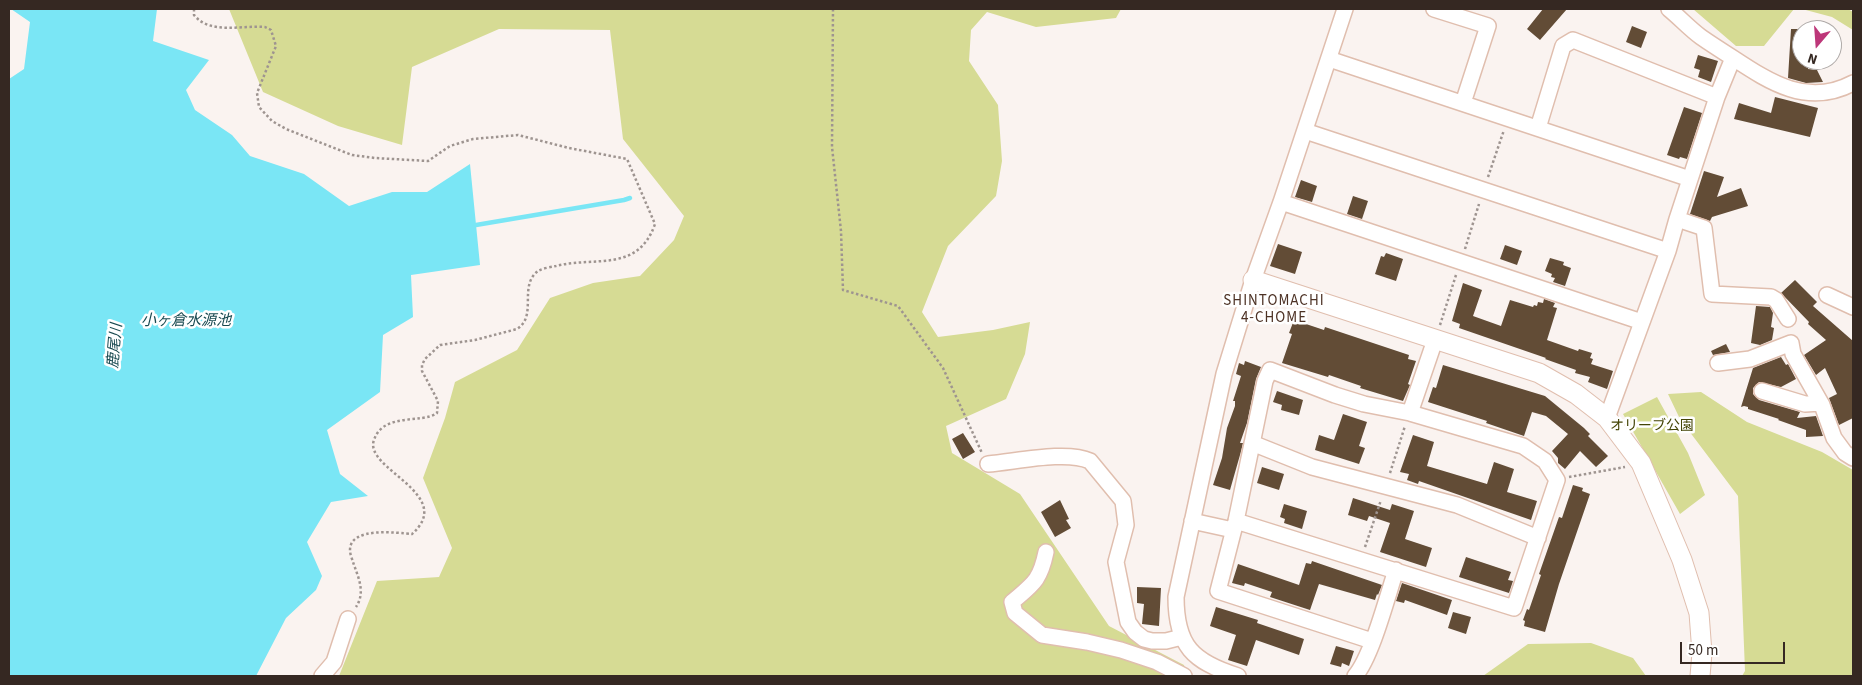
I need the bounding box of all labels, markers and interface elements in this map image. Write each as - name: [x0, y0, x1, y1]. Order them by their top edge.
- north arrow: [1792, 20, 1842, 70]
- text: N: [1805, 47, 1820, 69]
- district label: SHINTOMACHI 4-CHOME: [1222, 293, 1326, 328]
- water label: 小ヶ倉水源池: [141, 313, 231, 331]
- water label: 鹿尾川: [105, 323, 127, 369]
- park label: オリーブ公園: [1610, 419, 1694, 435]
- scale bar: [1682, 632, 1787, 664]
- text: 50 m: [1688, 640, 1718, 661]

